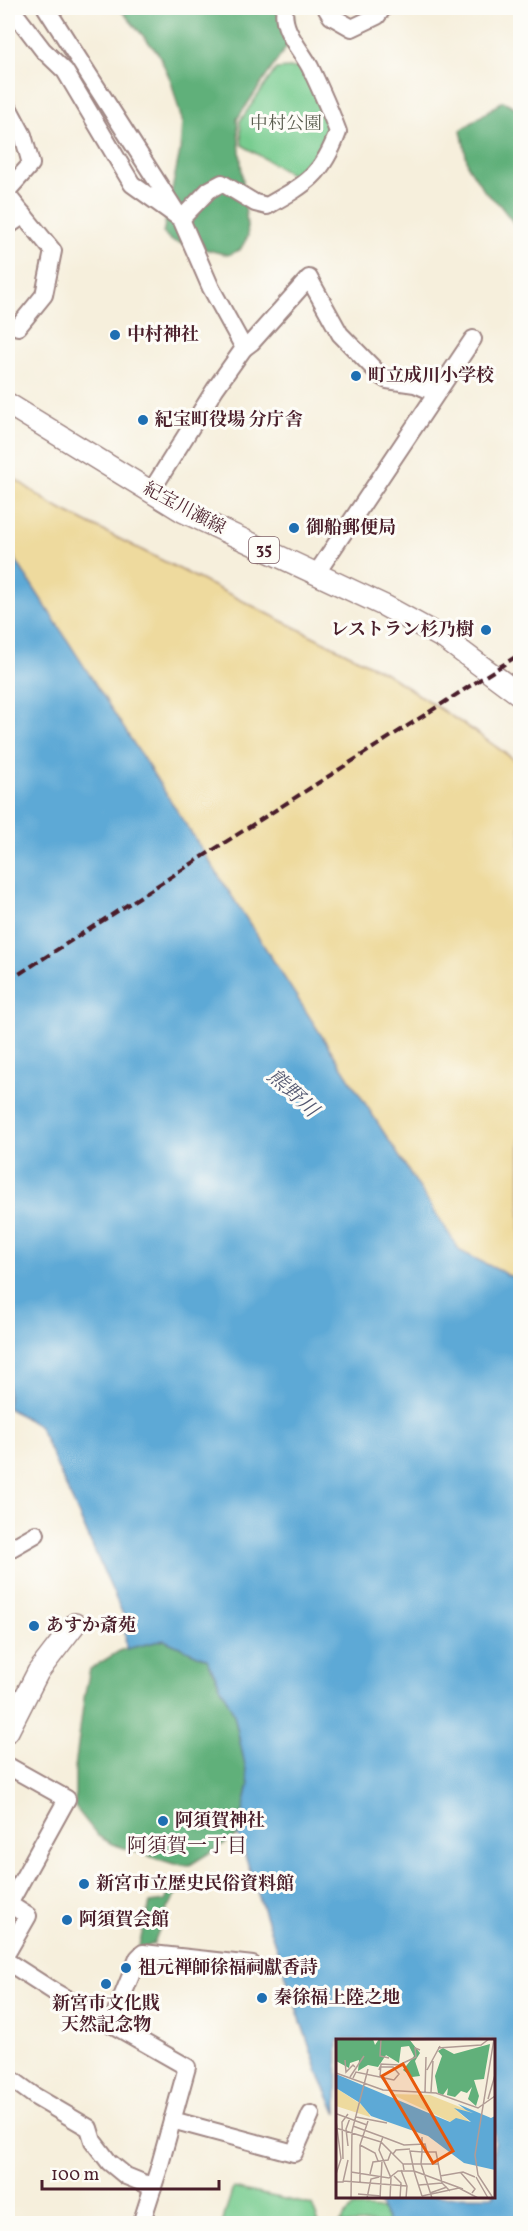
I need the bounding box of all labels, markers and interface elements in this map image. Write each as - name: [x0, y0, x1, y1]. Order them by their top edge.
- park label: 中村公園: [250, 112, 322, 137]
- place label: 中村神社: [127, 323, 199, 348]
- marker: 中村神社: [108, 328, 122, 342]
- place label: 町立成川小学校: [368, 364, 494, 389]
- marker: 町立成川小学校: [349, 369, 363, 383]
- place label: 紀宝町役場 分庁舎: [155, 408, 303, 433]
- marker: 紀宝町役場 分庁舎: [136, 413, 150, 427]
- street label: 紀宝川瀬線: [138, 477, 230, 541]
- place label: 御船郵便局: [306, 516, 396, 541]
- marker: 御船郵便局: [287, 521, 301, 535]
- road number: 35: [249, 537, 279, 563]
- place label: レストラン杉乃樹: [331, 618, 474, 643]
- marker: レストラン杉乃樹: [479, 623, 493, 637]
- water label: 熊野川: [260, 1064, 325, 1126]
- place label: あすか斎苑: [46, 1614, 136, 1639]
- marker: あすか斎苑: [27, 1619, 41, 1633]
- place label: 阿須賀神社: [175, 1809, 265, 1834]
- marker: 阿須賀神社: [156, 1814, 170, 1828]
- district label: 阿須賀一丁目: [127, 1833, 247, 1861]
- place label: 新宮市立歴史民俗資料館: [96, 1872, 294, 1897]
- marker: 新宮市立歴史民俗資料館: [77, 1877, 91, 1891]
- place label: 阿須賀会館: [79, 1908, 169, 1933]
- marker: 阿須賀会館: [60, 1913, 74, 1927]
- place label: 祖元禅師徐福祠獻香詩: [138, 1956, 318, 1981]
- marker: 祖元禅師徐福祠獻香詩: [119, 1961, 133, 1975]
- marker: 新宮市文化戝 天然記念物: [99, 1977, 113, 1991]
- place label: 秦徐福上陸之地: [274, 1986, 400, 2011]
- marker: 秦徐福上陸之地: [255, 1991, 269, 2005]
- place label: 新宮市文化戝 天然記念物: [52, 1992, 160, 2038]
- inset map: [336, 2039, 495, 2198]
- scale bar: [42, 2153, 219, 2191]
- text: 100 m: [51, 2163, 100, 2188]

